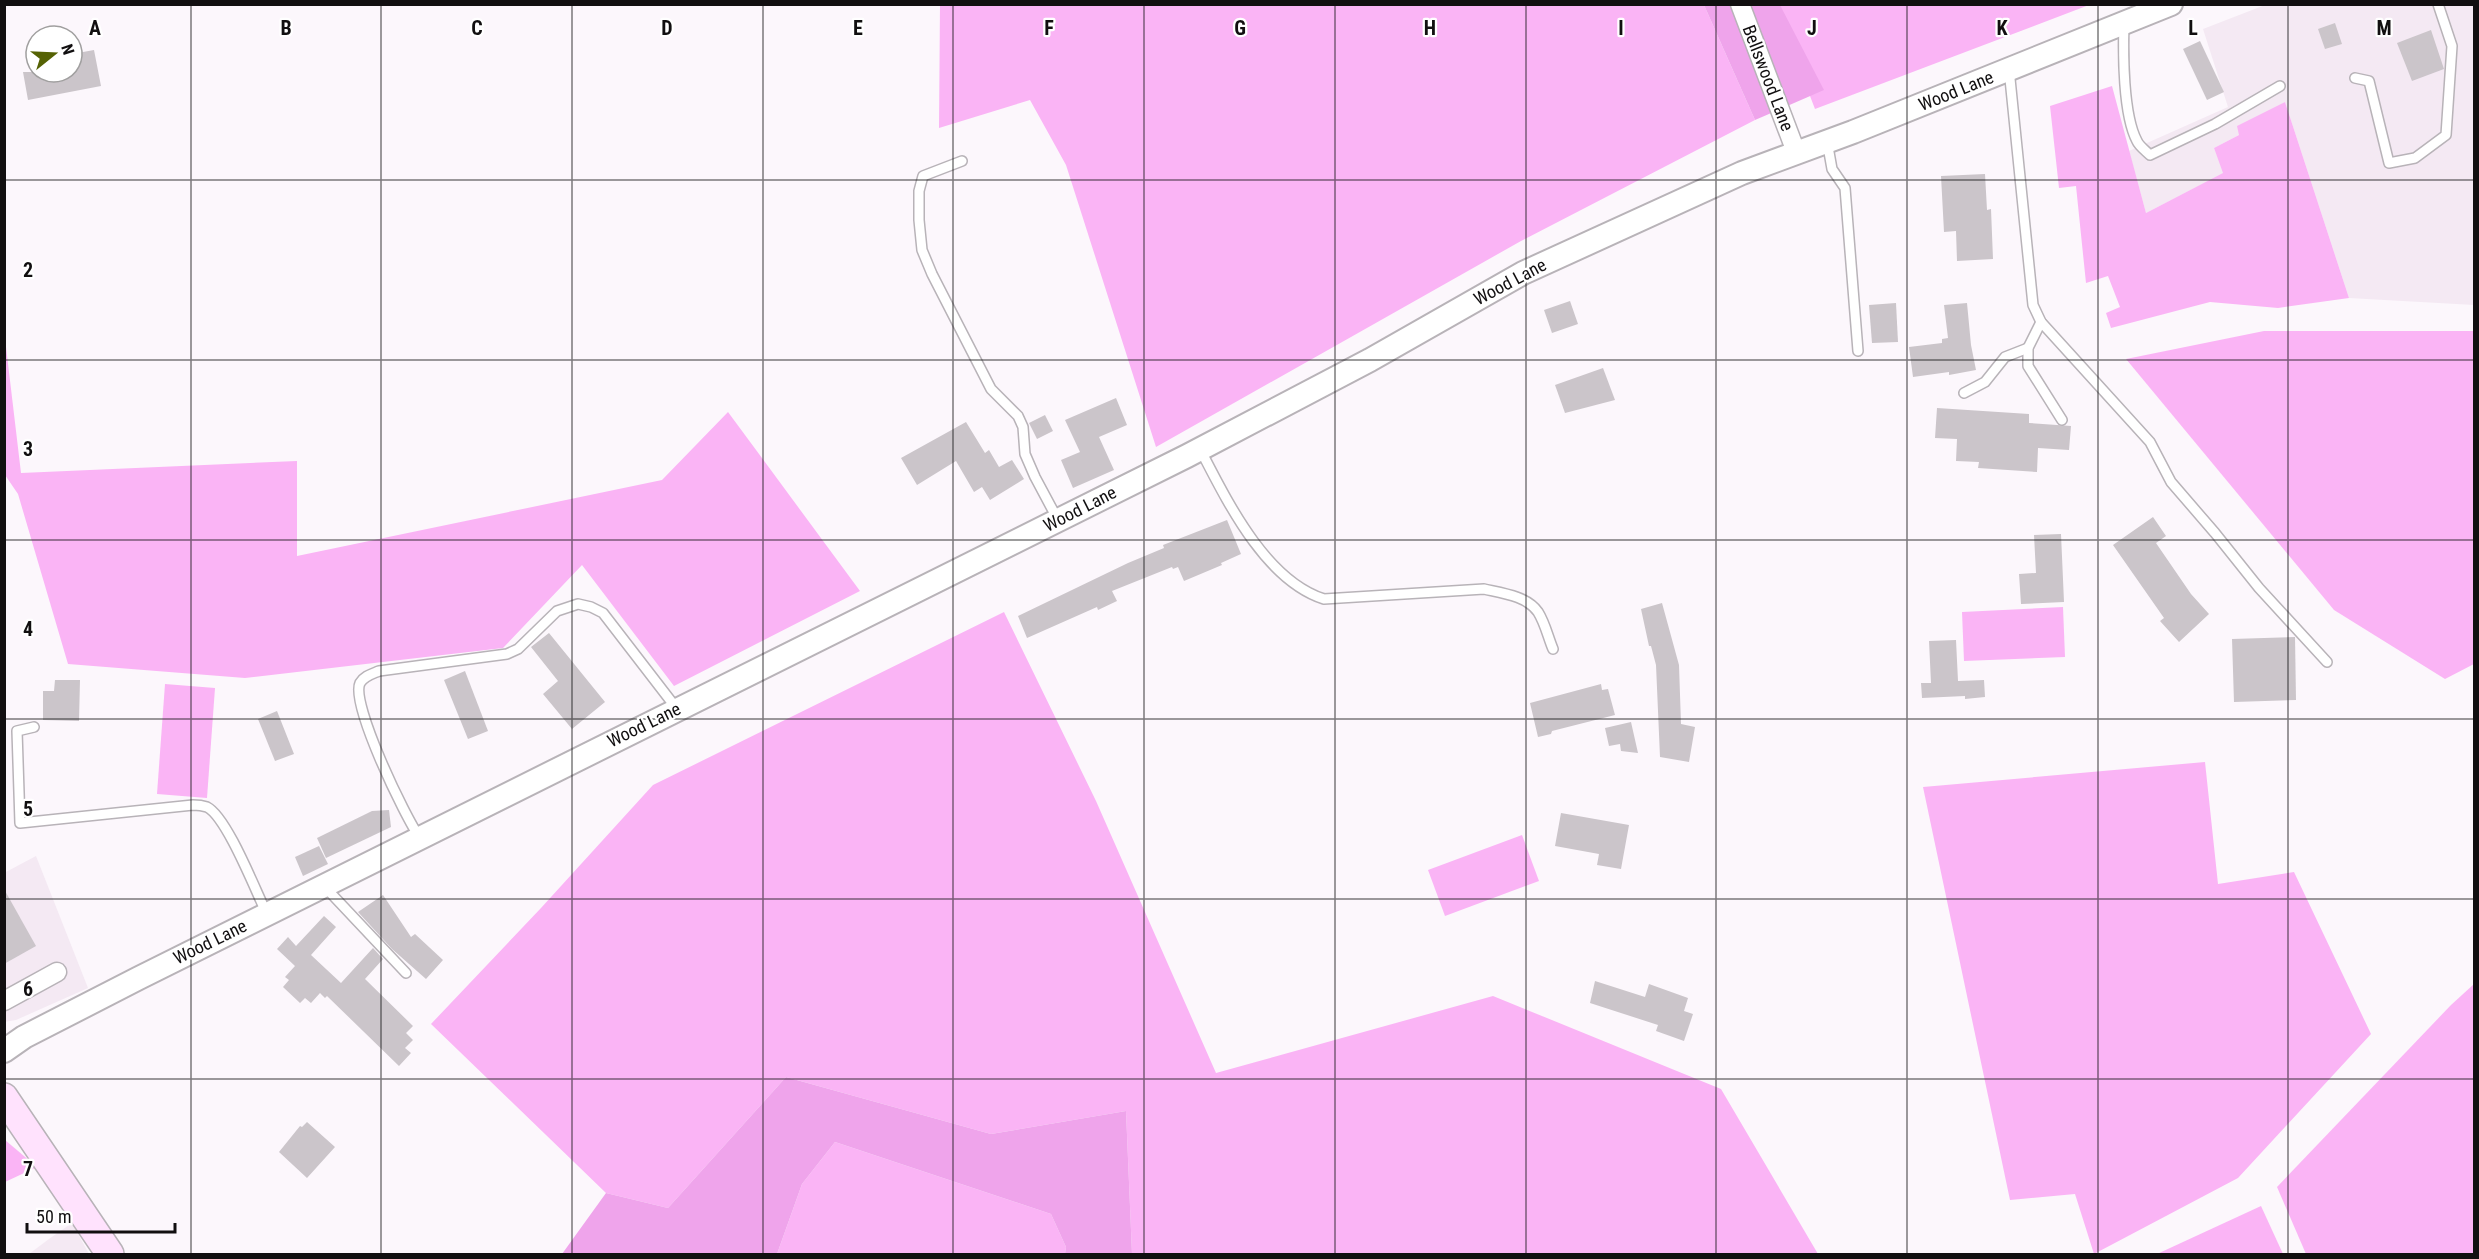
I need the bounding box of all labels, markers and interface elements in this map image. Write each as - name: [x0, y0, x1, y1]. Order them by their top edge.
- text: A: [89, 16, 101, 40]
- text: B: [280, 16, 292, 40]
- text: C: [471, 16, 483, 40]
- text: D: [661, 16, 673, 40]
- text: E: [853, 16, 863, 40]
- text: F: [1044, 16, 1054, 40]
- text: G: [1234, 16, 1246, 40]
- text: H: [1424, 16, 1436, 40]
- text: I: [1618, 16, 1624, 40]
- text: J: [1807, 16, 1817, 40]
- text: K: [1996, 16, 2008, 40]
- text: L: [2188, 16, 2198, 40]
- text: M: [2376, 16, 2392, 40]
- street label: Bellswood Lane: [1739, 22, 1798, 134]
- north arrow: [24, 24, 84, 84]
- text: N: [57, 42, 78, 57]
- street label: Wood Lane: [1915, 66, 1996, 115]
- street label: Wood Lane: [1470, 254, 1550, 309]
- text: 2: [23, 258, 33, 282]
- text: 3: [23, 437, 33, 461]
- street label: Wood Lane: [1040, 481, 1120, 536]
- text: 4: [23, 617, 33, 641]
- street label: Wood Lane: [604, 698, 684, 751]
- text: 5: [23, 797, 33, 821]
- street label: Wood Lane: [170, 915, 250, 968]
- text: 6: [23, 977, 33, 1001]
- text: 7: [23, 1157, 33, 1181]
- scale bar: [27, 1196, 176, 1234]
- text: 50 m: [36, 1206, 71, 1227]

